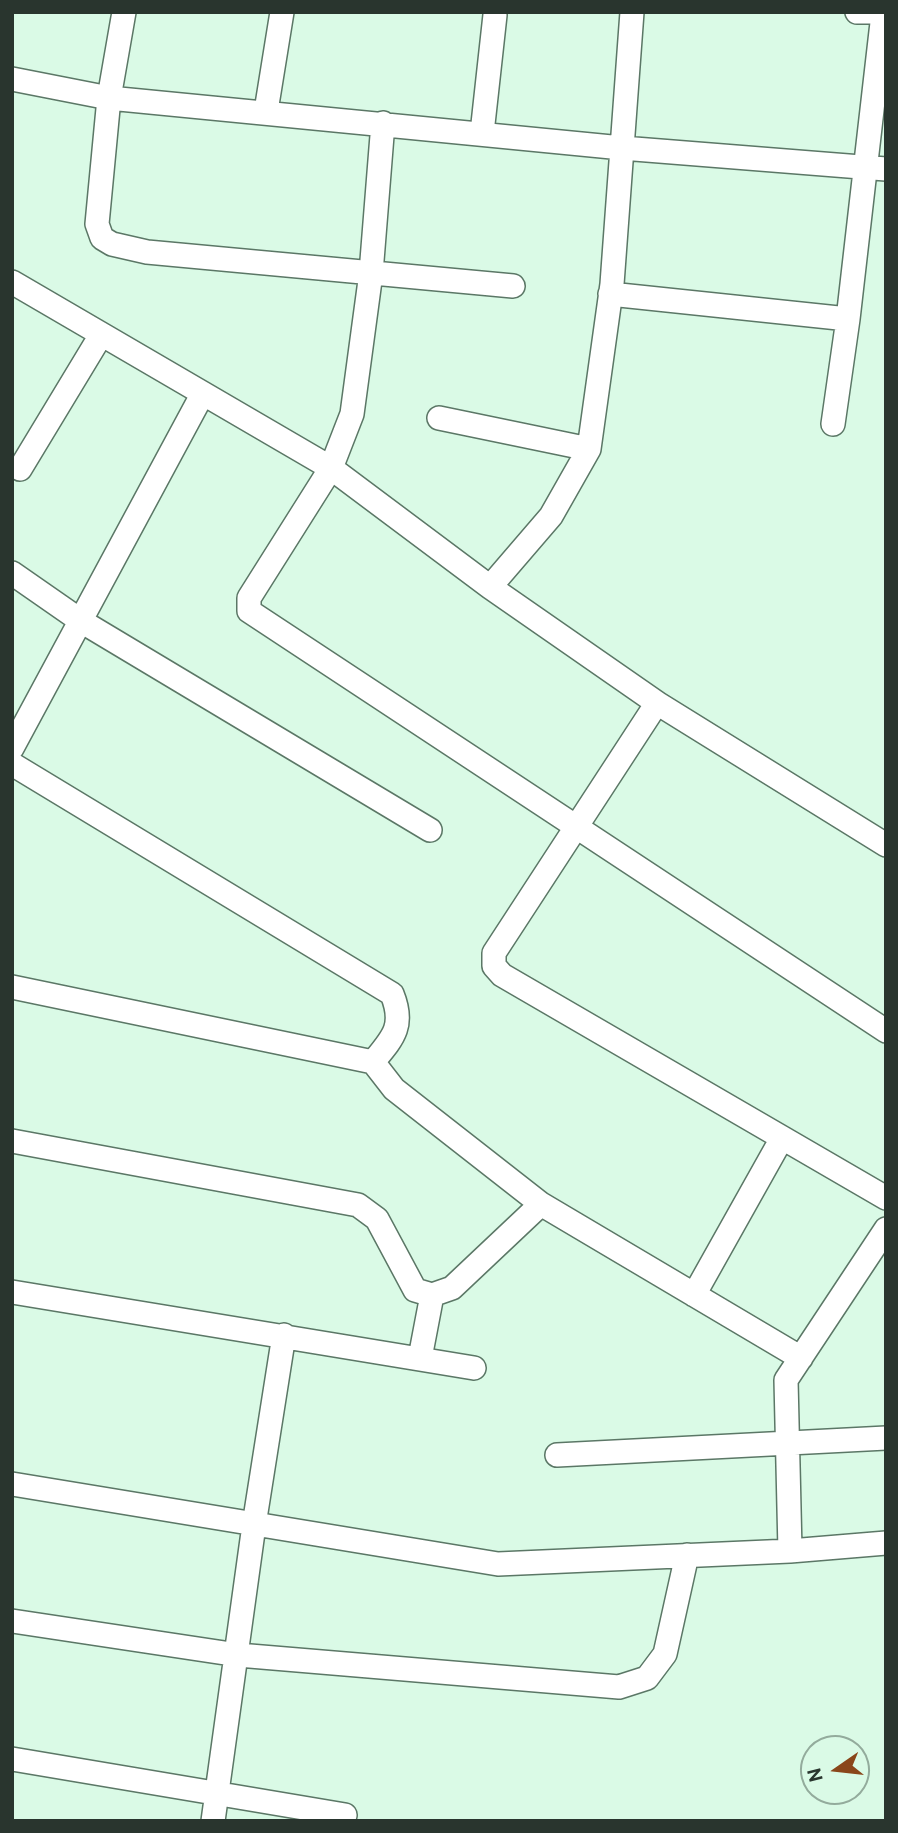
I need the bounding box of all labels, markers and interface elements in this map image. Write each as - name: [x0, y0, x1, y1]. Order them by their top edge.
- north arrow: [800, 1735, 870, 1805]
- text: N: [803, 1765, 830, 1784]

